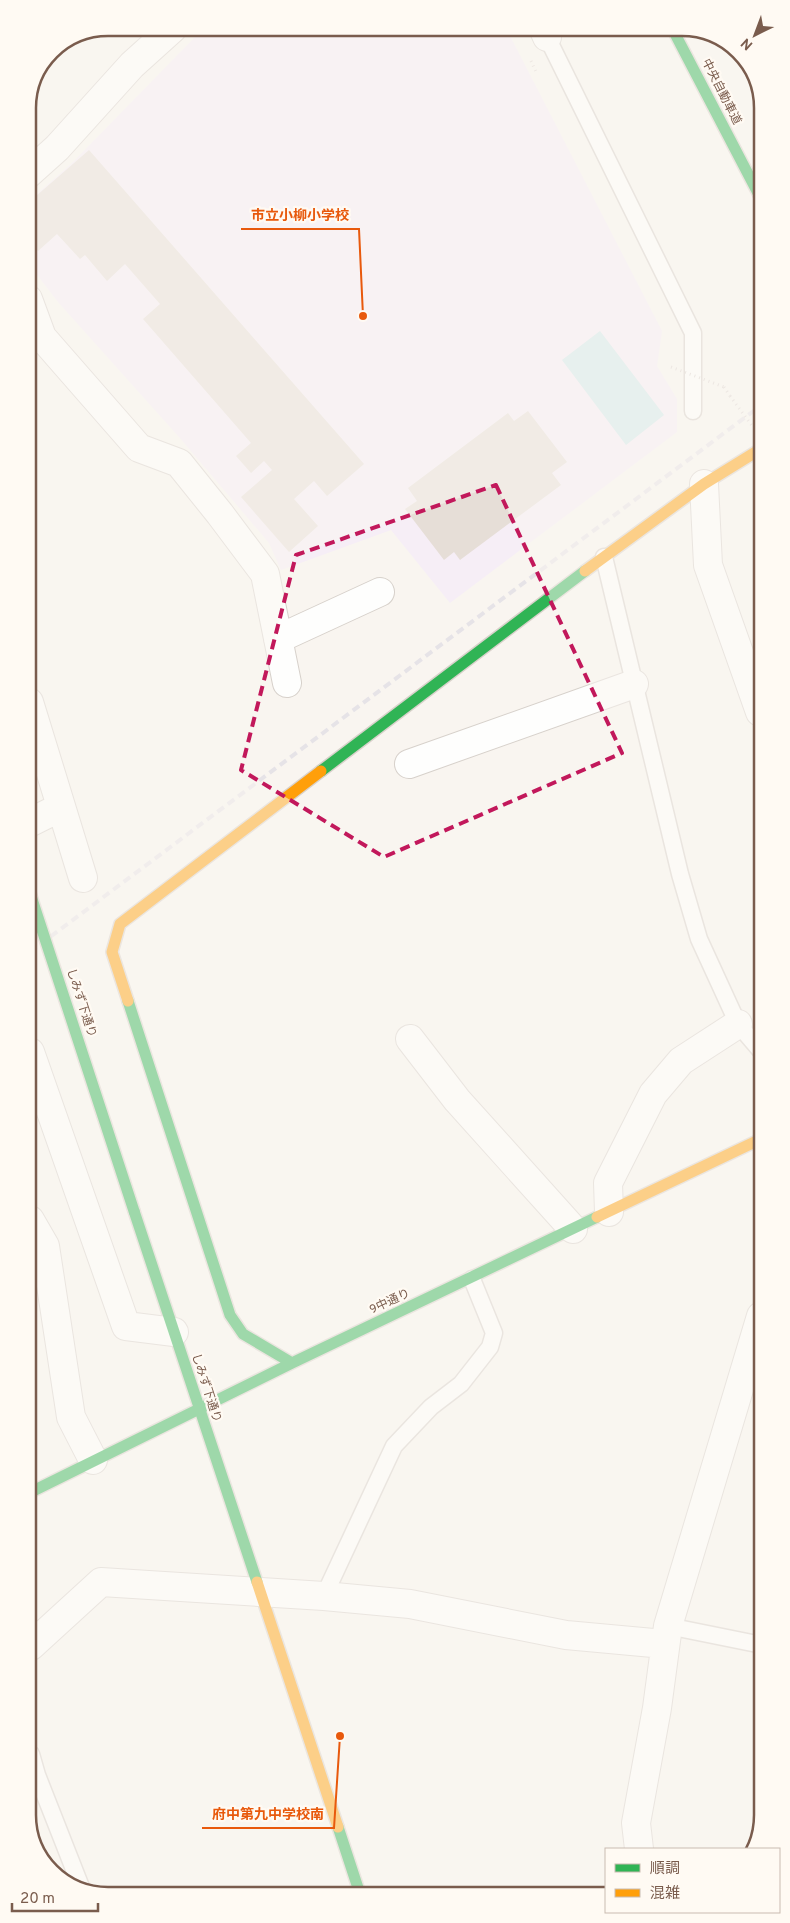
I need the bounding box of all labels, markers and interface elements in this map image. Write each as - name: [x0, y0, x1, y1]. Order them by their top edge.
- north arrow: [730, 10, 780, 60]
- text: N: [738, 34, 757, 53]
- street label: 中央自動車道: [698, 56, 744, 128]
- callout: 市立小柳小学校: [241, 200, 359, 229]
- text: 市立小柳小学校: [251, 208, 349, 225]
- street label: しみず下通り: [62, 966, 100, 1040]
- street label: 9中通り: [367, 1286, 413, 1318]
- street label: しみず下通り: [187, 1351, 225, 1425]
- callout: 府中第九中学校南: [202, 1799, 334, 1828]
- text: 府中第九中学校南: [212, 1806, 324, 1824]
- legend: [605, 1848, 780, 1913]
- text: 順調: [650, 1860, 680, 1879]
- scale bar: [12, 1880, 99, 1912]
- text: 混雑: [650, 1885, 680, 1904]
- text: 20 m: [20, 1890, 55, 1909]

